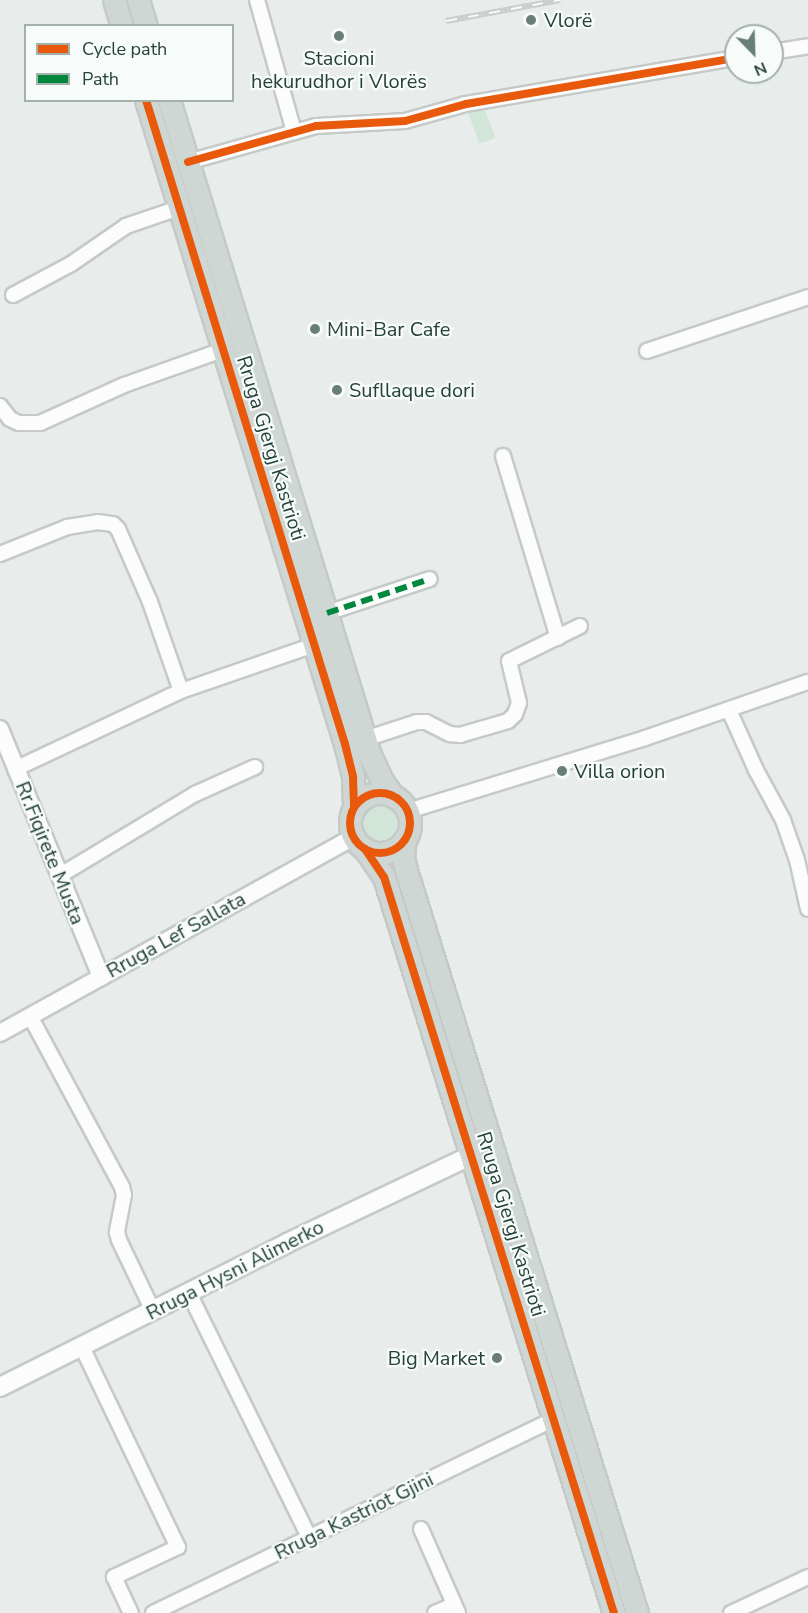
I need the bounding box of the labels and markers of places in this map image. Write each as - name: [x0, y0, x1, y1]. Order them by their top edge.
- place label: Vlorë: [544, 8, 592, 32]
- marker: Vlorë: [522, 11, 540, 29]
- marker: Stacioni hekurudhor i Vlorës: [332, 29, 346, 43]
- place label: Stacioni hekurudhor i Vlorës: [251, 46, 427, 93]
- place label: Mini-Bar Cafe: [327, 317, 450, 341]
- marker: Mini-Bar Cafe: [308, 322, 322, 336]
- place label: Sufllaque dori: [349, 378, 475, 402]
- marker: Sufllaque dori: [330, 383, 344, 397]
- place label: Villa orion: [574, 759, 665, 783]
- marker: Villa orion: [555, 764, 569, 778]
- place label: Big Market: [388, 1346, 485, 1370]
- marker: Big Market: [490, 1351, 504, 1365]

